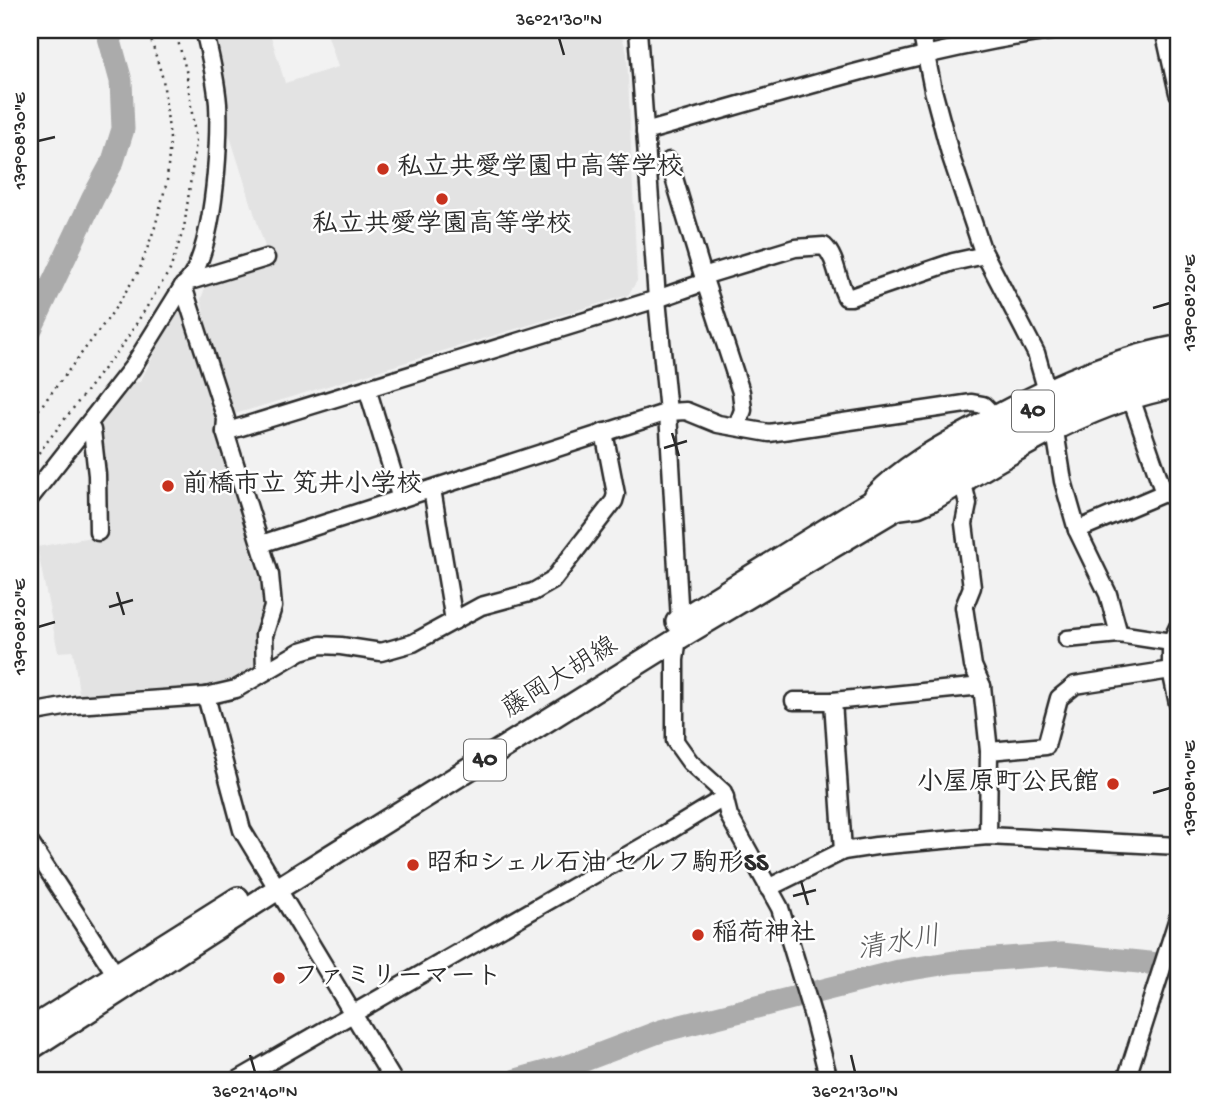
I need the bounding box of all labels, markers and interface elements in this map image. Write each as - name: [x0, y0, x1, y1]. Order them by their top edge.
- text: 36°21'30"N: [515, 11, 602, 32]
- text: 139°08'30"E: [11, 92, 32, 190]
- place label: 私立共愛学園中高等学校: [397, 152, 683, 185]
- marker: 私立共愛学園中高等学校: [375, 161, 391, 177]
- marker: 私立共愛学園高等学校: [434, 191, 450, 207]
- place label: 私立共愛学園高等学校: [312, 209, 572, 242]
- text: 139°08'20"E: [1181, 254, 1202, 352]
- road number: 40: [1012, 390, 1054, 432]
- place label: 前橋市立 笂井小学校: [182, 469, 422, 502]
- marker: 前橋市立 笂井小学校: [160, 478, 176, 494]
- text: 139°08'20"E: [11, 578, 32, 676]
- street label: 藤岡大胡線: [497, 630, 624, 727]
- road number: 40: [464, 740, 506, 780]
- text: 139°08'10"E: [1181, 740, 1202, 836]
- place label: 小屋原町公民館: [917, 768, 1099, 800]
- marker: 小屋原町公民館: [1105, 776, 1121, 792]
- place label: 昭和シェル石油 セルフ駒形SS: [427, 848, 769, 881]
- marker: 昭和シェル石油 セルフ駒形SS: [405, 857, 421, 873]
- place label: 稲荷神社: [712, 918, 816, 951]
- water label: 清水川: [855, 920, 943, 969]
- marker: 稲荷神社: [690, 927, 706, 943]
- place label: ファミリーマート: [293, 963, 502, 994]
- marker: ファミリーマート: [271, 970, 287, 986]
- text: 36°21'40"N: [211, 1083, 298, 1104]
- text: 36°21'30"N: [811, 1083, 898, 1104]

